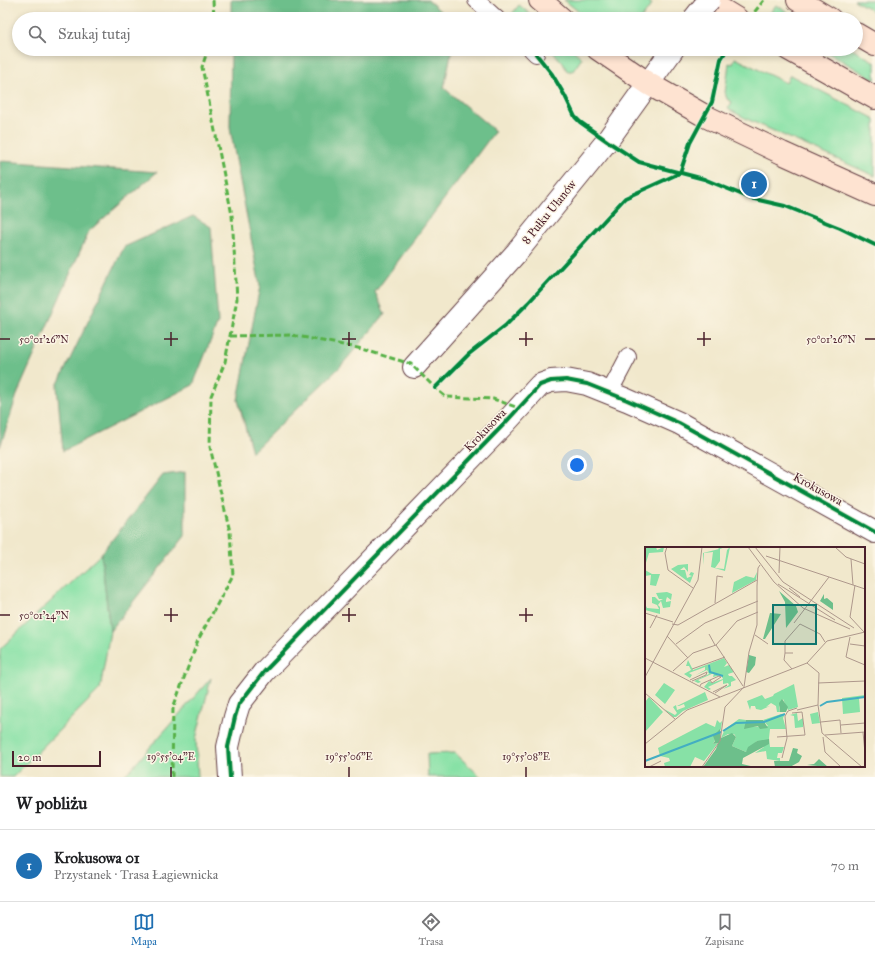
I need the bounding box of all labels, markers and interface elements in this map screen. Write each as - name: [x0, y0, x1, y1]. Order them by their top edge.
- search box: [12, 12, 863, 56]
- icon: search: [26, 23, 48, 45]
- text: Szukaj tutaj: [58, 25, 130, 43]
- pin: 1: [741, 169, 767, 199]
- street label: 8 Pułku Ułanów: [519, 177, 579, 247]
- text: 50°01'26"N: [19, 334, 69, 346]
- text: 50°01'26"N: [806, 334, 856, 346]
- street label: Krokusowa: [461, 405, 510, 454]
- your location: [567, 455, 587, 475]
- street label: Krokusowa: [791, 470, 846, 509]
- inset map: [645, 547, 865, 767]
- text: 50°01'24"N: [19, 610, 69, 622]
- scale bar: [12, 749, 101, 768]
- text: 20 m: [18, 751, 41, 764]
- text: 19°55'04"E: [147, 751, 195, 763]
- text: 19°55'06"E: [325, 751, 373, 763]
- text: 19°55'08"E: [502, 751, 550, 763]
- text: W pobliżu: [16, 793, 87, 814]
- text: Krokusowa 01: [54, 849, 140, 867]
- text: 1: [26, 858, 32, 874]
- text: 70 m: [831, 858, 859, 874]
- text: Przystanek · Trasa Łagiewnicka: [54, 867, 218, 883]
- tab: Mapa: [131, 911, 157, 948]
- tab: Trasa: [419, 911, 443, 948]
- tab: Zapisane: [705, 911, 744, 948]

